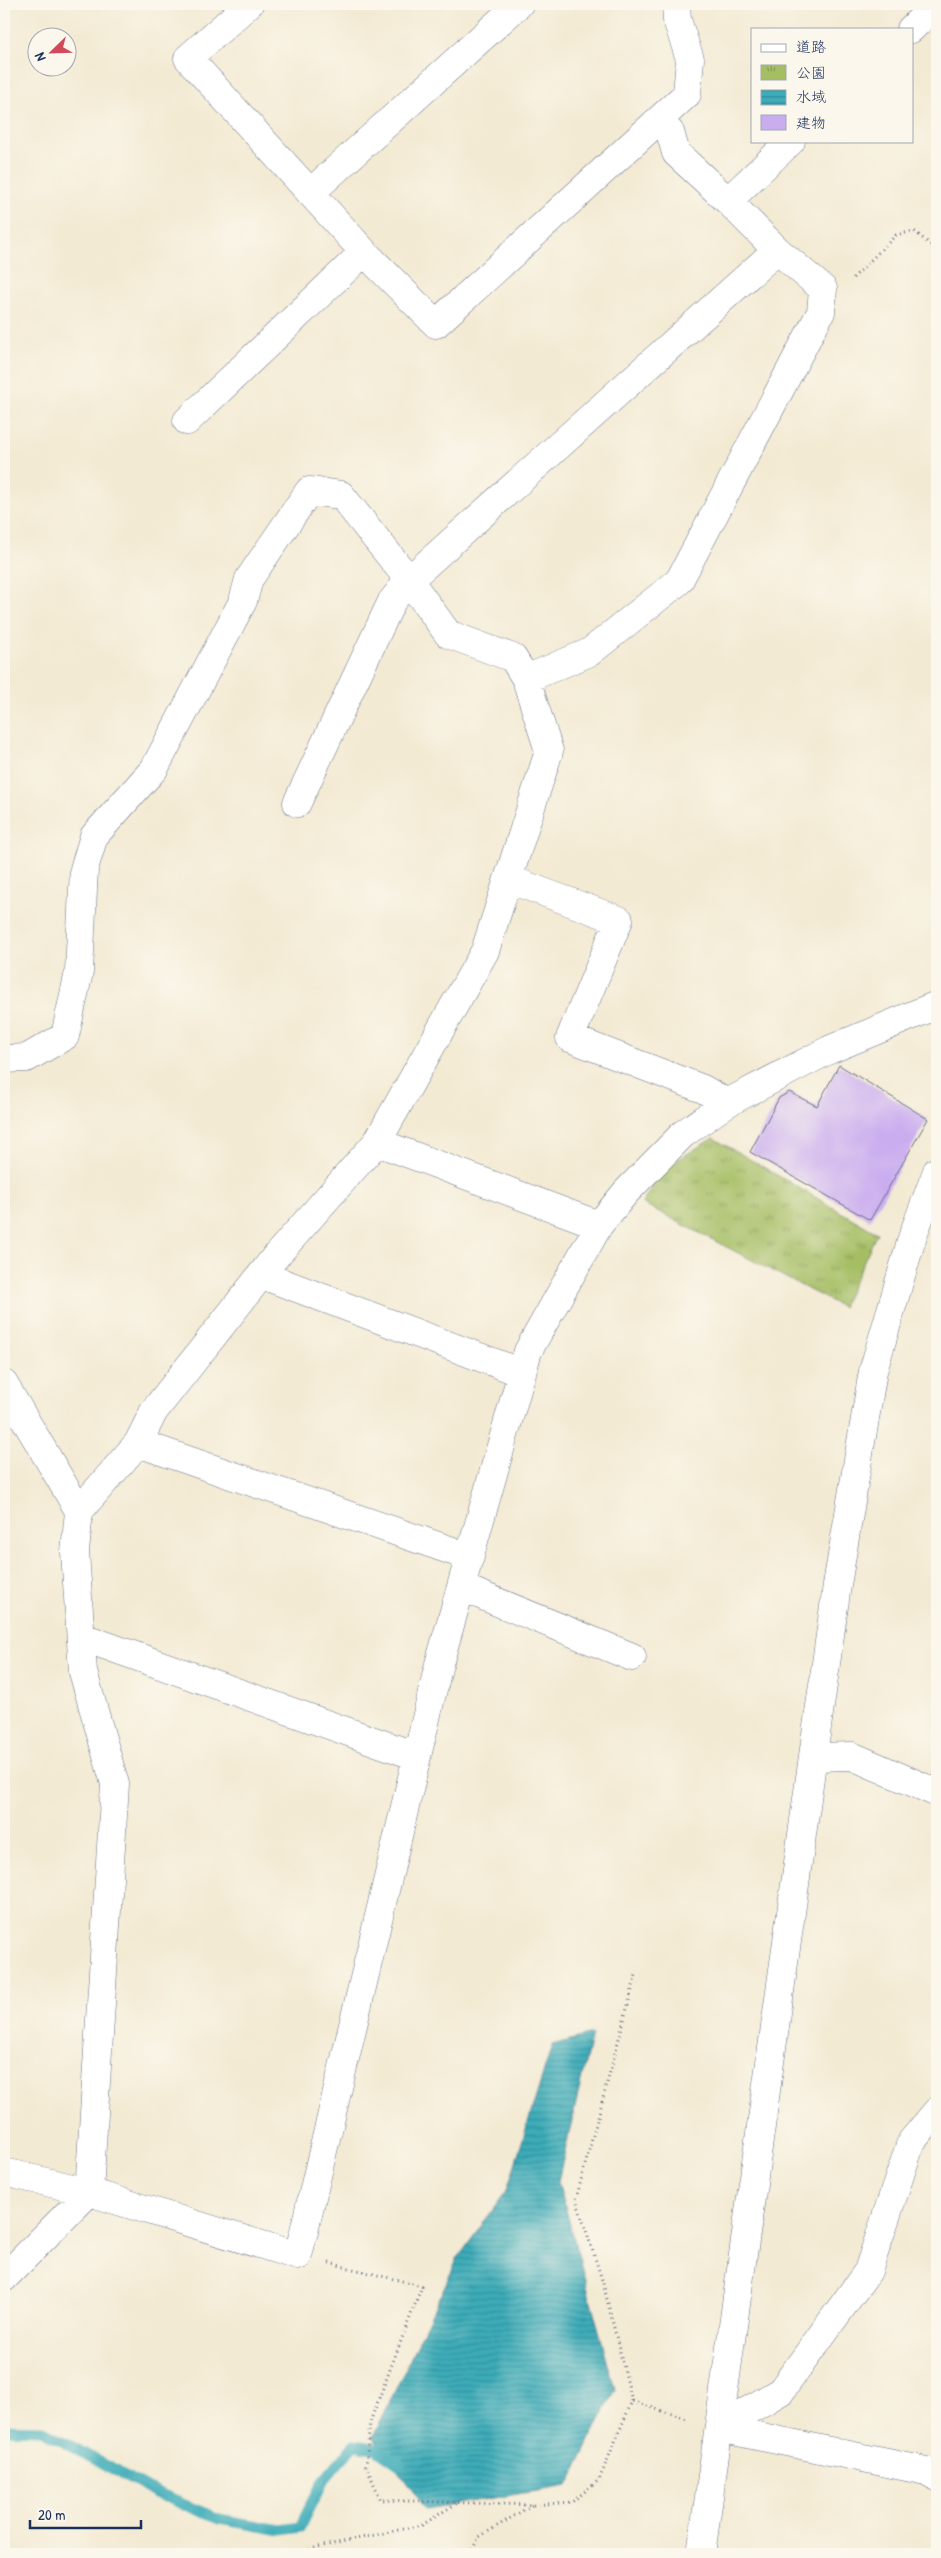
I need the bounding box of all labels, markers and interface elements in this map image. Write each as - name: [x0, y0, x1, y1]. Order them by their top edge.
- north arrow: [28, 28, 78, 78]
- legend: [751, 28, 914, 142]
- text: 道路: [796, 36, 826, 57]
- text: N: [29, 50, 50, 64]
- text: 公園: [796, 62, 826, 83]
- text: 水域: [796, 86, 826, 107]
- text: 建物: [796, 112, 826, 133]
- scale bar: [30, 2498, 141, 2530]
- text: 20 m: [38, 2504, 65, 2525]

